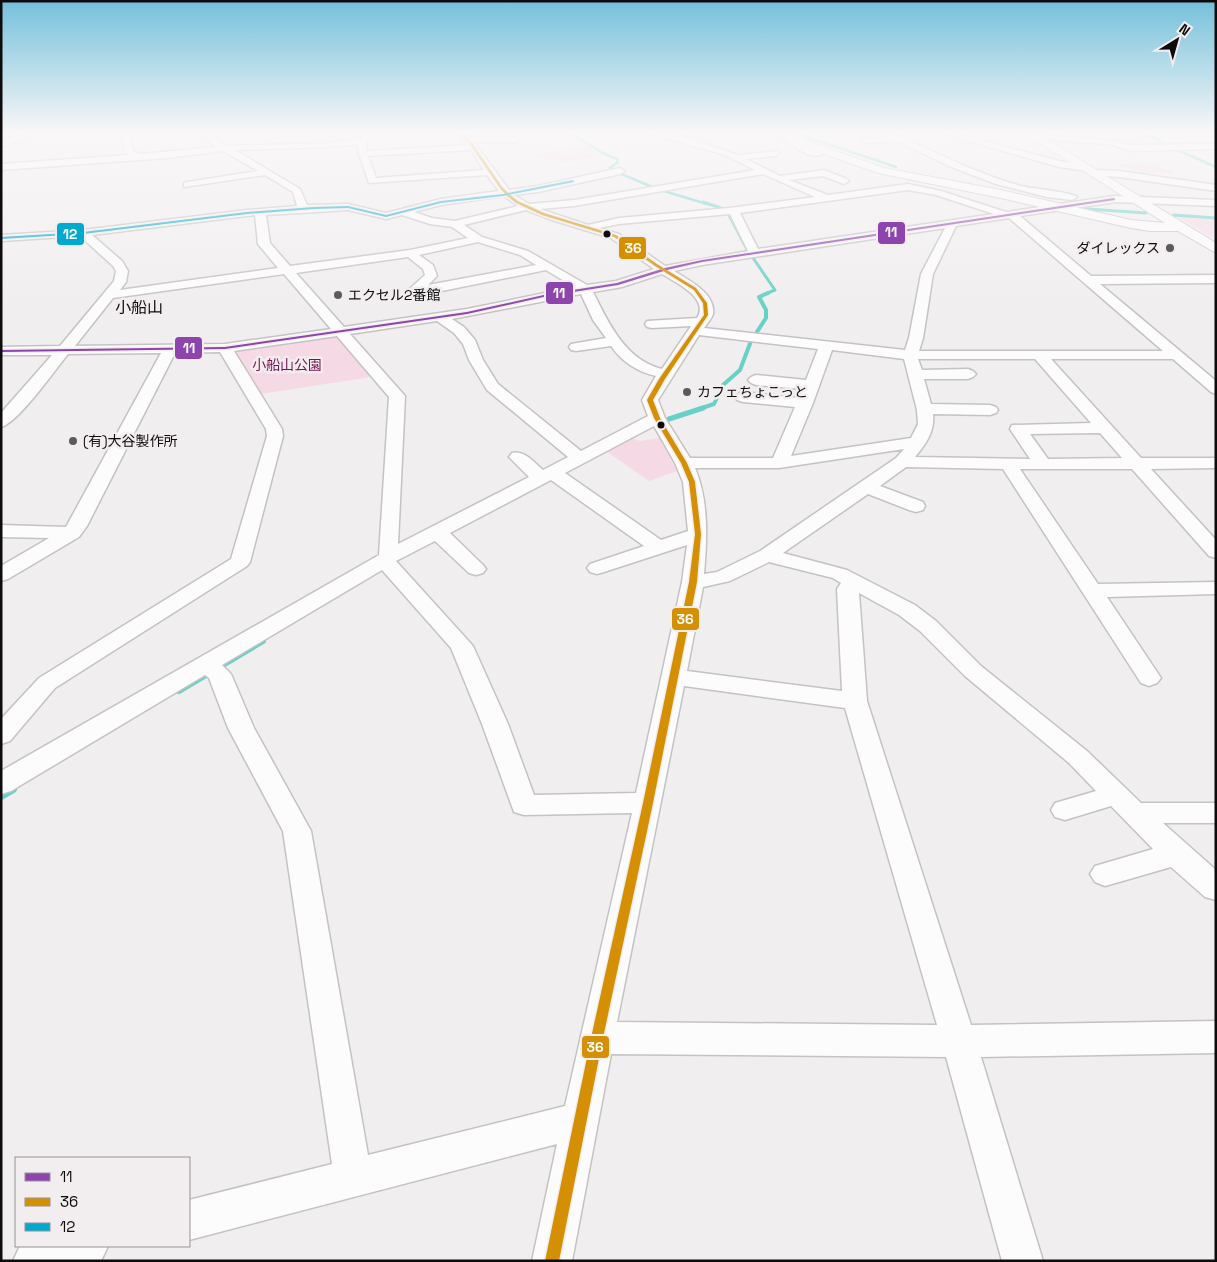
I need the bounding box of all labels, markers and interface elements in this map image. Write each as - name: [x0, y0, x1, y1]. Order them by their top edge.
- north arrow: [1152, 15, 1202, 65]
- text: N: [1176, 20, 1194, 40]
- line badge: 11: [877, 221, 906, 245]
- line badge: 12: [56, 222, 85, 246]
- text: 11: [885, 223, 897, 241]
- text: 12: [63, 225, 77, 243]
- unlabelled marker: [602, 229, 612, 239]
- line badge: 36: [618, 236, 647, 260]
- text: 36: [624, 239, 642, 257]
- place label: ダイレックス: [1076, 239, 1160, 257]
- marker: ダイレックス: [1164, 242, 1176, 254]
- line badge: 11: [545, 281, 574, 305]
- text: 11: [553, 284, 565, 302]
- place label: エクセル2番館: [348, 286, 440, 304]
- marker: エクセル2番館: [332, 289, 344, 301]
- district label: 小船山: [115, 297, 163, 318]
- line badge: 11: [174, 336, 203, 360]
- text: 11: [183, 339, 195, 357]
- park label: 小船山公園: [252, 356, 322, 374]
- place label: カフェちょこっと: [697, 383, 808, 401]
- marker: カフェちょこっと: [681, 386, 693, 398]
- unlabelled marker: [656, 420, 666, 430]
- place label: (有)大谷製作所: [83, 432, 178, 450]
- marker: (有)大谷製作所: [67, 435, 79, 447]
- line badge: 36: [671, 607, 700, 631]
- text: 36: [676, 610, 694, 628]
- line badge: 36: [581, 1035, 610, 1059]
- text: 36: [586, 1038, 604, 1056]
- legend: [15, 1157, 190, 1247]
- text: 11: [60, 1167, 73, 1186]
- text: 36: [60, 1192, 78, 1211]
- text: 12: [60, 1217, 75, 1236]

